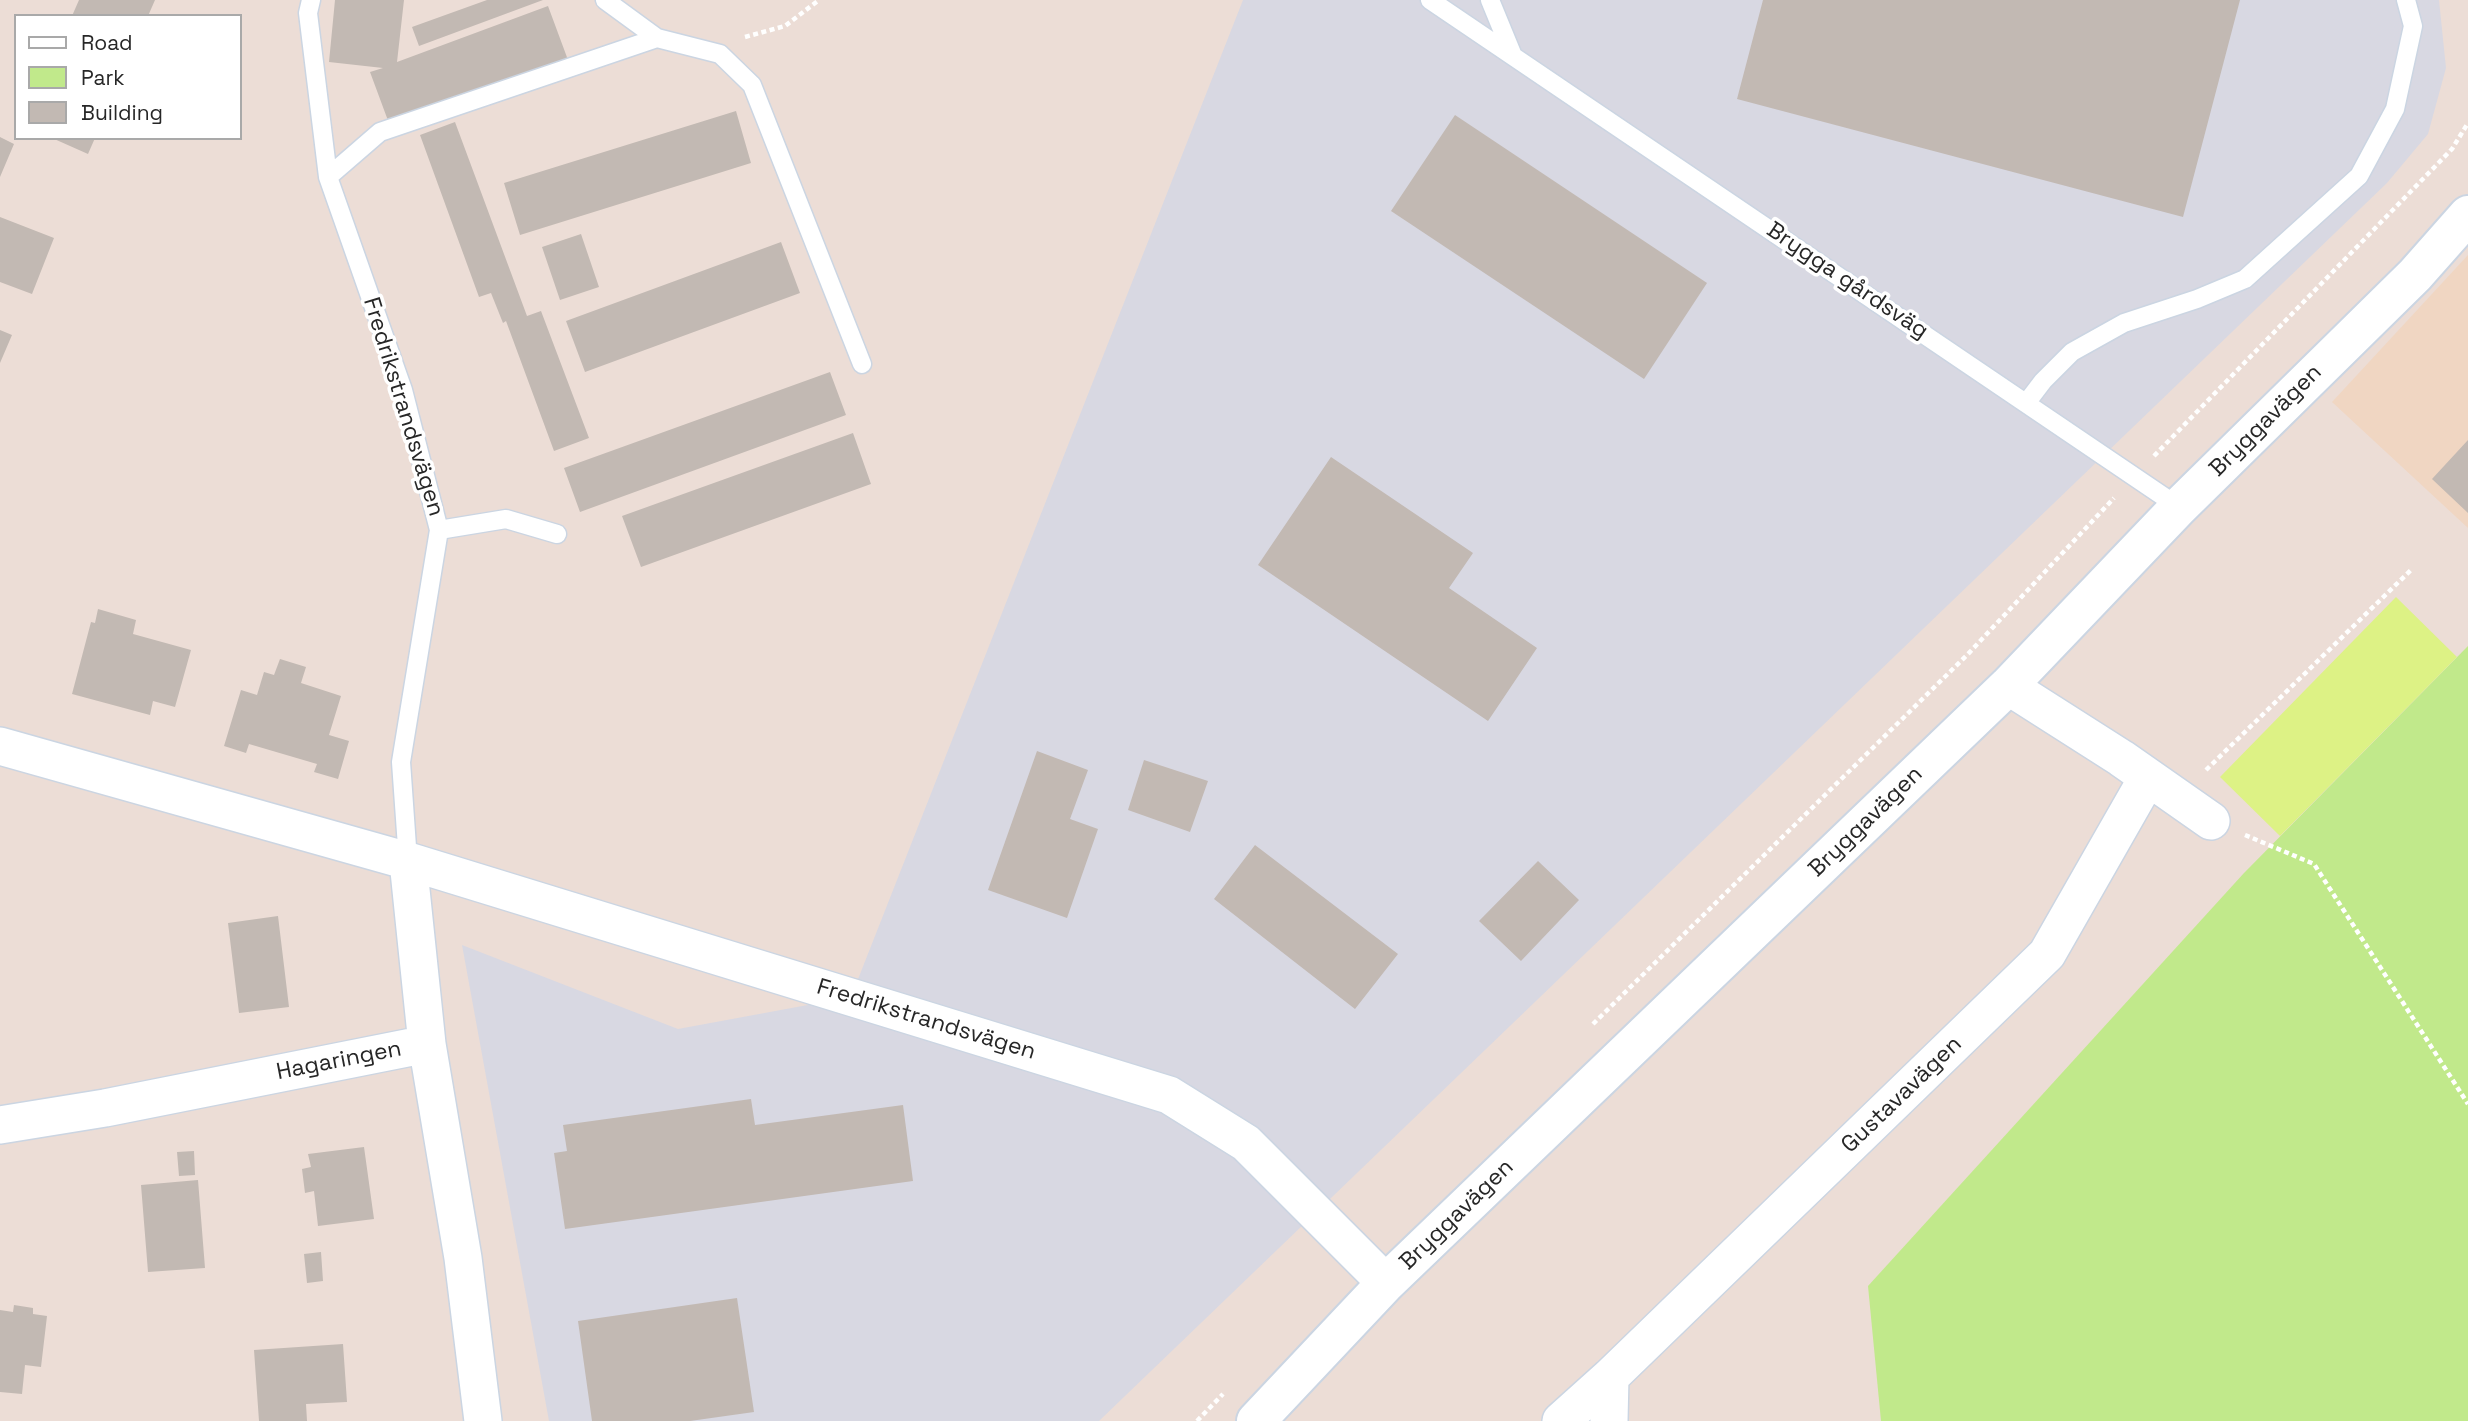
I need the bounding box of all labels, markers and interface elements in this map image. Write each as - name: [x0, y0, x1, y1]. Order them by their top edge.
- legend: [14, 14, 242, 140]
- text: Road: [81, 29, 133, 56]
- text: Park: [81, 64, 125, 91]
- text: Building: [81, 99, 163, 126]
- street label: Brygga gårdsväg: [1761, 217, 1933, 345]
- street label: Fredrikstrandsvägen: [357, 294, 449, 520]
- street label: Bryggavägen: [2204, 359, 2328, 483]
- street label: Bryggavägen: [1803, 761, 1929, 883]
- street label: Fredrikstrandsvägen: [813, 974, 1039, 1066]
- street label: Gustavavägen: [1836, 1031, 1968, 1159]
- street label: Hagaringen: [274, 1035, 404, 1087]
- street label: Bryggavägen: [1394, 1154, 1520, 1276]

